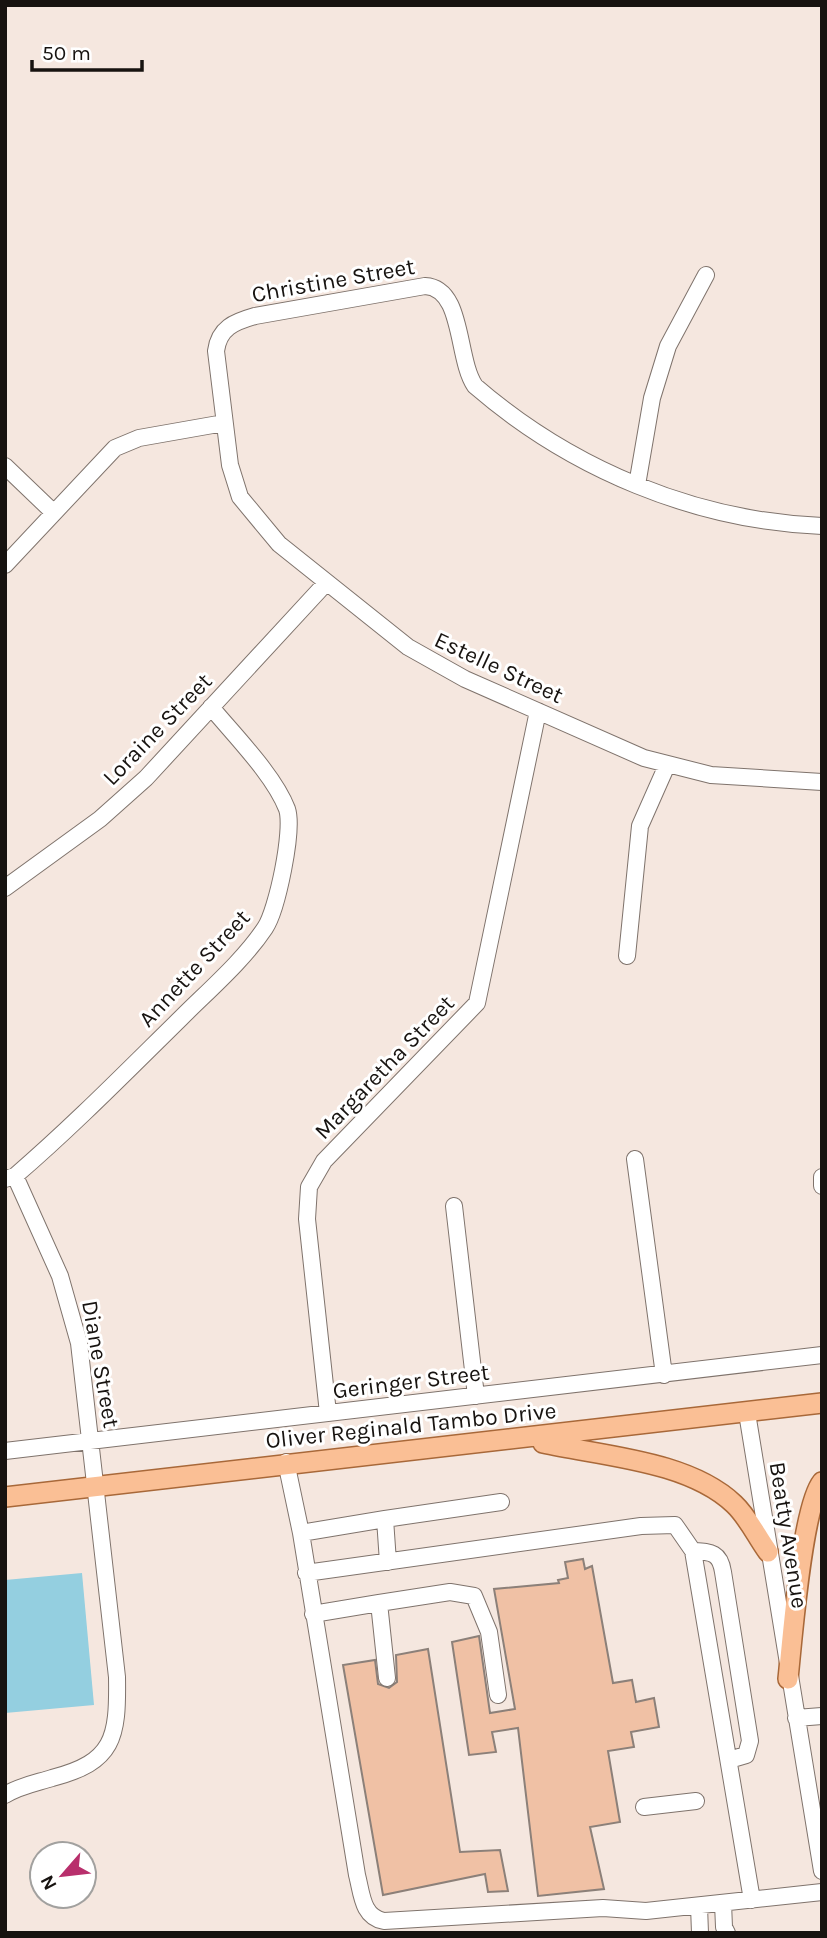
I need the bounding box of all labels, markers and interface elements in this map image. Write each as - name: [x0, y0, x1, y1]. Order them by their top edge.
- scale bar: [32, 28, 142, 72]
- text: 50 m: [42, 41, 91, 65]
- street label: Christine Street: [249, 253, 417, 308]
- street label: Estelle Street: [430, 626, 568, 709]
- street label: Loraine Street: [97, 667, 218, 791]
- street label: Annette Street: [133, 904, 256, 1033]
- street label: Margaretha Street: [309, 990, 460, 1145]
- street label: Diane Street: [76, 1298, 125, 1430]
- street label: Geringer Street: [331, 1358, 491, 1404]
- street label: Oliver Reginald Tambo Drive: [264, 1397, 558, 1454]
- street label: Beatty Avenue: [764, 1460, 813, 1610]
- north arrow: [28, 1840, 98, 1910]
- text: N: [36, 1871, 62, 1894]

